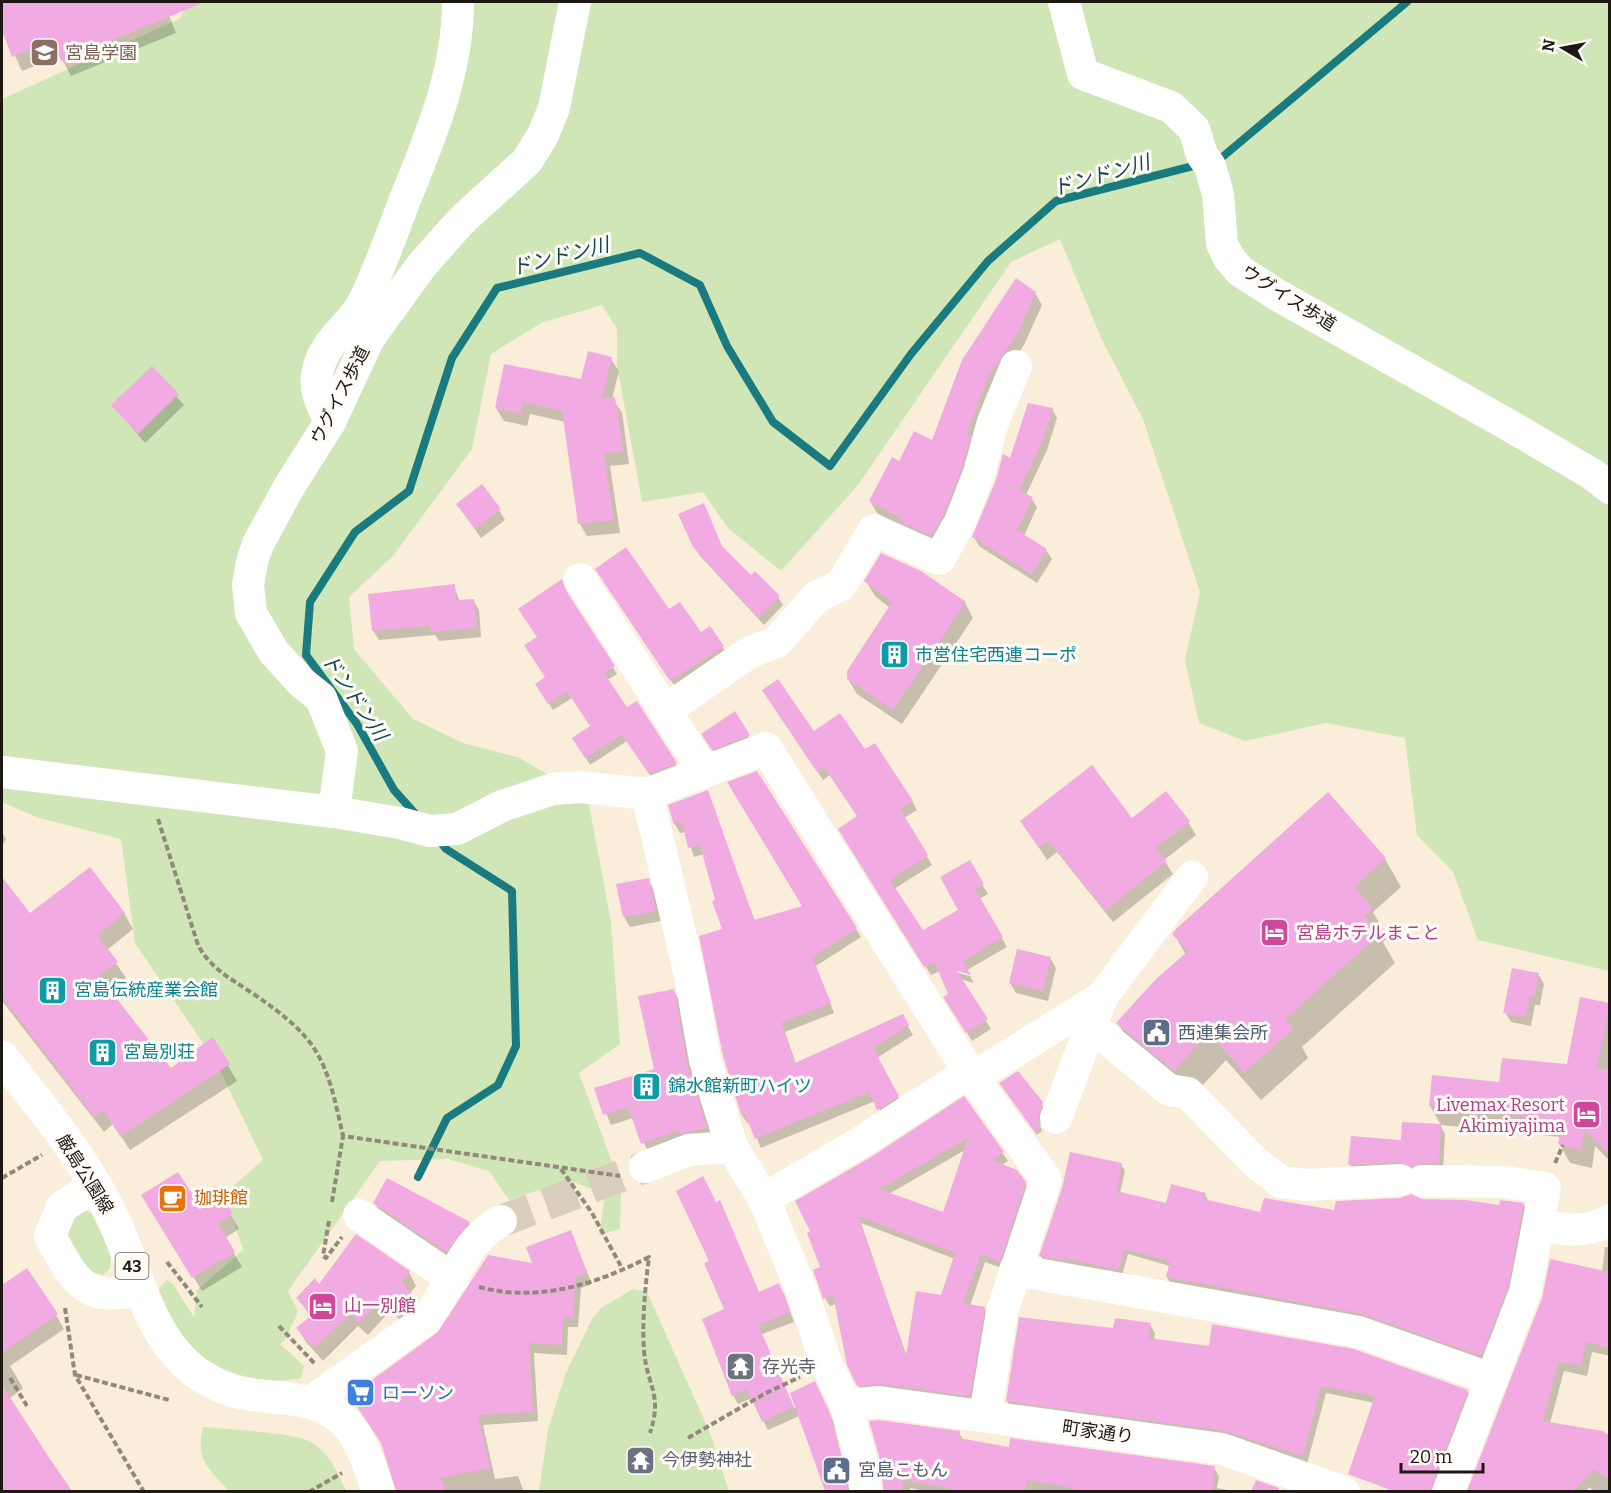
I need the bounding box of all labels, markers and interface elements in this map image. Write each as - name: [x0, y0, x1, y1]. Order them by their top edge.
- north arrow: [1533, 18, 1593, 78]
- school or university icon: 宮島学園: [28, 37, 60, 69]
- text: N: [1538, 38, 1559, 53]
- place label: 宮島学園: [65, 42, 137, 64]
- water label: ドンドン川: [1050, 149, 1154, 200]
- water label: ドンドン川: [509, 232, 613, 280]
- street label: ウグイス歩道: [1238, 260, 1340, 336]
- street label: ウグイス歩道: [306, 342, 374, 448]
- building icon: 市営住宅西連コーポ: [878, 639, 910, 671]
- place label: 市営住宅西連コーポ: [915, 644, 1077, 666]
- water label: ドンドン川: [317, 649, 394, 747]
- hotel icon: 宮島ホテルまこと: [1259, 917, 1291, 949]
- place label: 宮島ホテルまこと: [1296, 922, 1440, 944]
- building icon: 宮島伝統産業会館: [37, 974, 69, 1006]
- place label: 宮島伝統産業会館: [74, 979, 218, 1001]
- public building icon: 西連集会所: [1141, 1017, 1173, 1049]
- place label: 西連集会所: [1178, 1022, 1268, 1044]
- building icon: 宮島別荘: [86, 1036, 118, 1068]
- place label: 宮島別荘: [123, 1041, 195, 1063]
- building icon: 錦水館新町ハイツ: [631, 1070, 663, 1102]
- place label: 錦水館新町ハイツ: [668, 1075, 812, 1097]
- place label: Livemax Resort Akimiyajima: [1436, 1094, 1565, 1137]
- hotel icon: Livemax Resort Akimiyajima: [1570, 1099, 1602, 1131]
- street label: 厳島公園線: [52, 1130, 118, 1218]
- cafe icon: 珈琲館: [157, 1182, 189, 1214]
- place label: 珈琲館: [194, 1187, 248, 1209]
- road number: 43: [116, 1253, 148, 1279]
- hotel icon: 山一別館: [307, 1290, 339, 1322]
- place label: 山一別館: [344, 1295, 416, 1317]
- temple icon: 存光寺: [725, 1351, 757, 1383]
- place label: 存光寺: [762, 1356, 816, 1378]
- supermarket icon: ローソン: [345, 1377, 377, 1409]
- place label: ローソン: [382, 1382, 454, 1404]
- street label: 町家通り: [1061, 1416, 1135, 1448]
- scale bar: [1401, 1436, 1484, 1474]
- temple icon: 今伊勢神社: [625, 1444, 657, 1476]
- text: 20 m: [1410, 1446, 1452, 1468]
- place label: 今伊勢神社: [662, 1449, 752, 1471]
- public building icon: 宮島こもん: [821, 1454, 853, 1486]
- place label: 宮島こもん: [858, 1459, 948, 1481]

